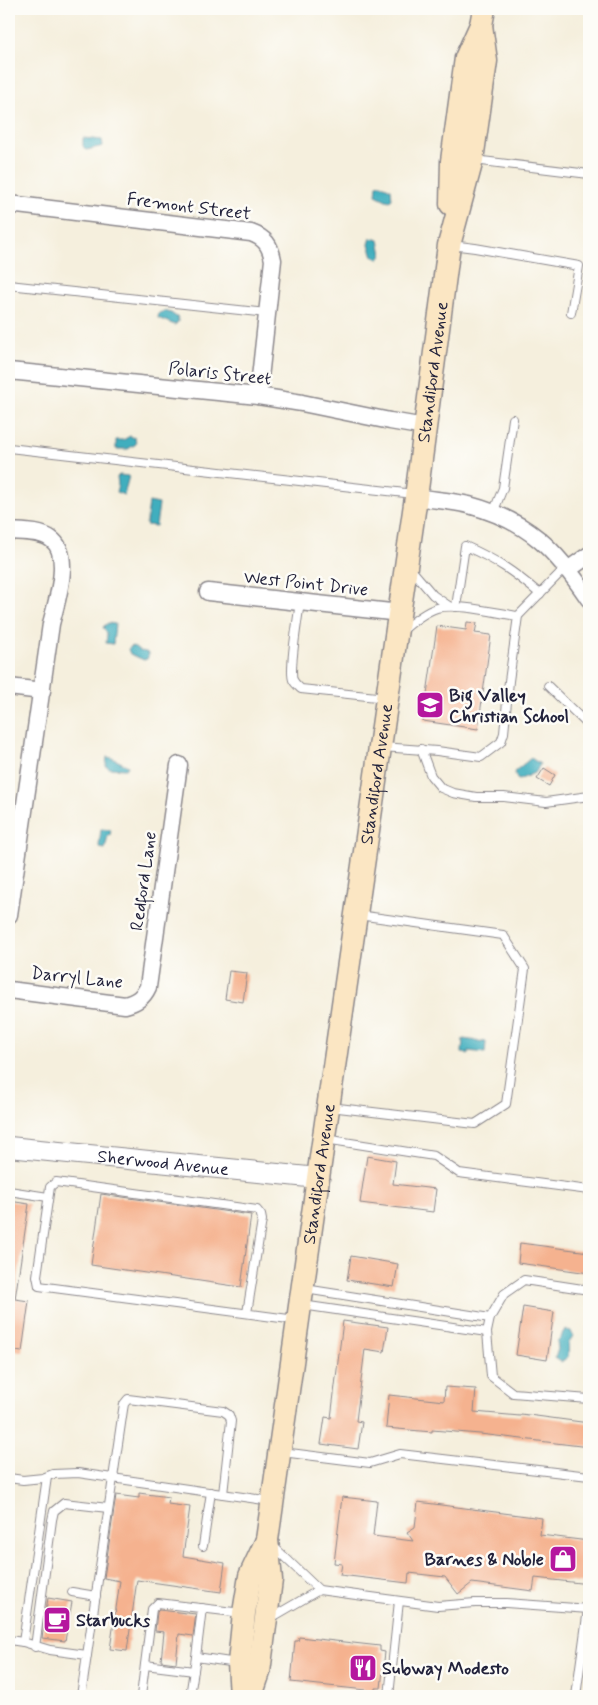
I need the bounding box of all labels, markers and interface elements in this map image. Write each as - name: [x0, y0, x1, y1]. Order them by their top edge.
- street label: Fremont Street: [126, 187, 252, 227]
- street label: Standiford Avenue: [412, 300, 455, 444]
- street label: Polaris Street: [167, 357, 273, 391]
- street label: West Point Drive: [242, 566, 369, 602]
- place label: Big Valley Christian School: [449, 684, 569, 729]
- school or university icon: Big Valley Christian School: [415, 690, 445, 720]
- street label: Standiford Avenue: [355, 702, 399, 846]
- street label: Redford Lane: [125, 830, 165, 933]
- street label: Darryl Lane: [30, 961, 124, 995]
- street label: Standiford Avenue: [298, 1102, 342, 1246]
- street label: Sherwood Avenue: [96, 1145, 230, 1182]
- shop icon: Barnes & Noble: [548, 1544, 578, 1574]
- place label: Barnes & Noble: [425, 1548, 544, 1572]
- cafe icon: Starbucks: [42, 1605, 72, 1635]
- place label: Starbucks: [76, 1609, 150, 1633]
- restaurant icon: Subway Modesto: [348, 1653, 378, 1683]
- place label: Subway Modesto: [382, 1657, 509, 1681]

